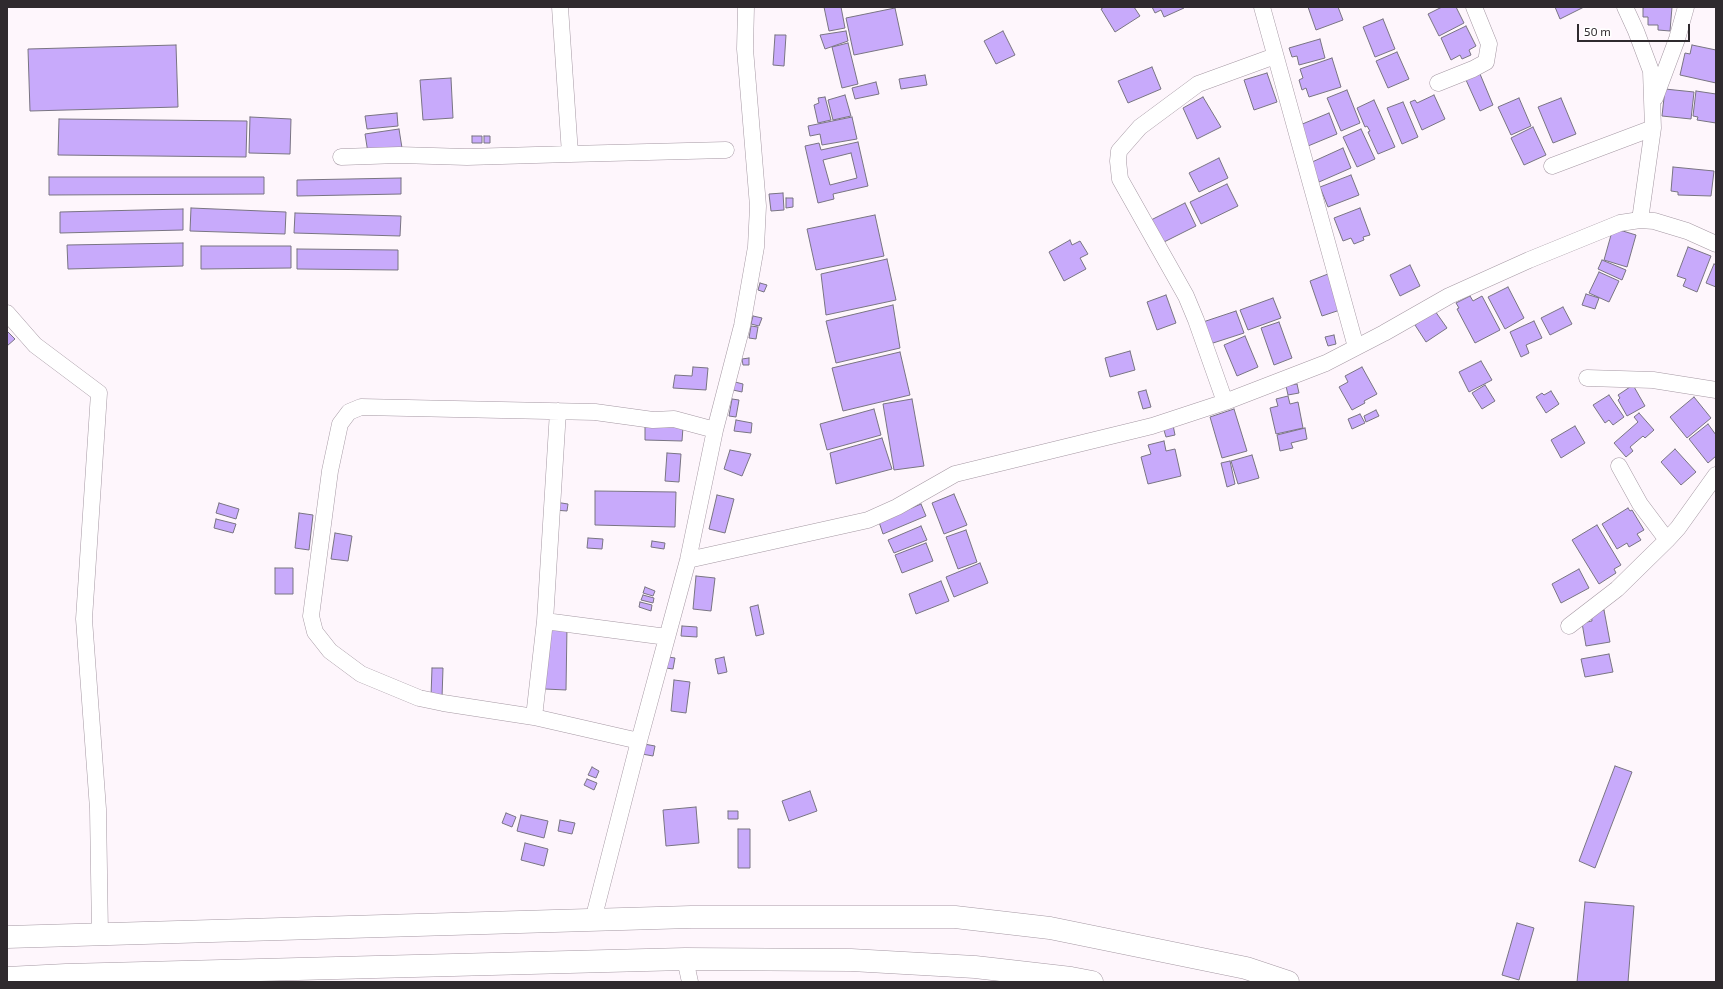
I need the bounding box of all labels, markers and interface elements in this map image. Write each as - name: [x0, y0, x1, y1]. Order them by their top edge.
- scale bar: [1579, 16, 1692, 42]
- text: 50 m: [1584, 24, 1611, 38]

